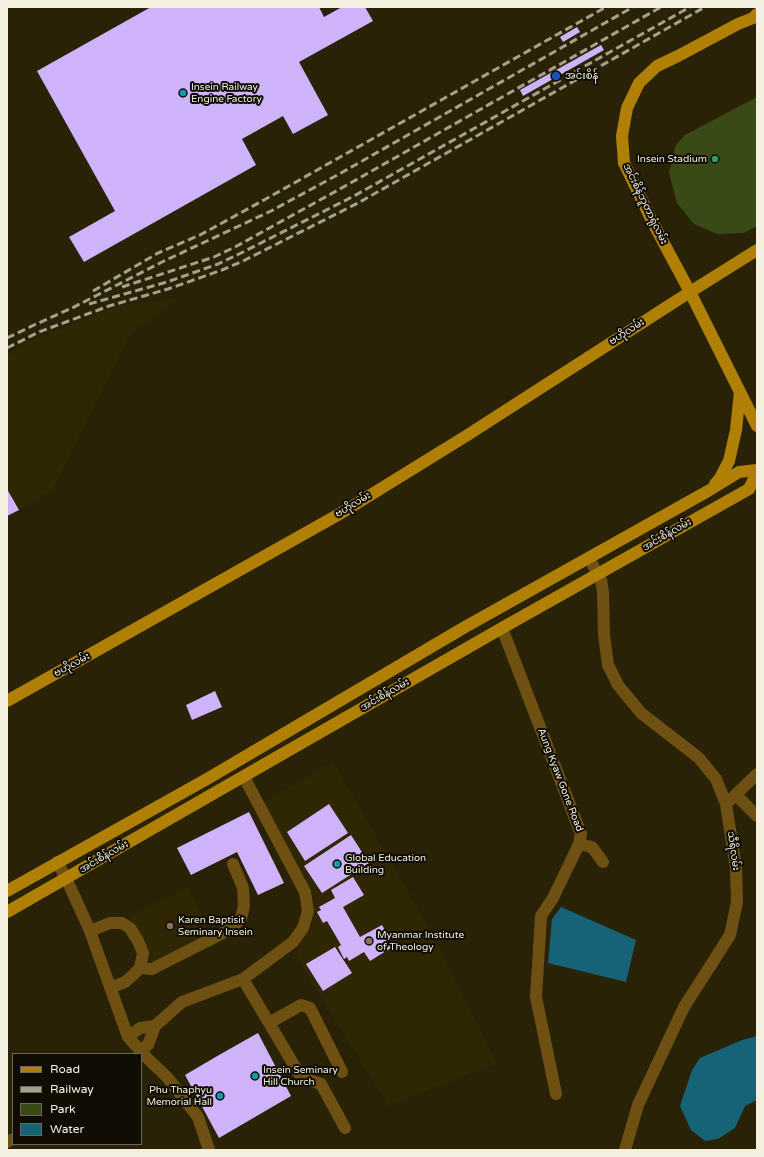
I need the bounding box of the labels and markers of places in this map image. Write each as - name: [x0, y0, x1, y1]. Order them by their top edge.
- marker: အင်းစိန်: [550, 70, 562, 82]
- place label: အင်းစိန်: [565, 70, 598, 82]
- place label: Insein Railway Engine Factory: [191, 81, 262, 104]
- marker: Insein Railway Engine Factory: [178, 88, 188, 98]
- place label: Insein Stadium: [637, 153, 707, 165]
- marker: Insein Stadium: [710, 154, 720, 164]
- place label: Global Education Building: [345, 852, 426, 876]
- marker: Global Education Building: [332, 859, 342, 869]
- place label: Karen Baptisit Seminary Insein: [178, 914, 253, 938]
- marker: Karen Baptisit Seminary Insein: [165, 921, 175, 931]
- place label: Myanmar Institute of Theology: [377, 929, 464, 952]
- marker: Myanmar Institute of Theology: [364, 936, 374, 946]
- place label: Insein Seminary Hill Church: [263, 1064, 338, 1088]
- marker: Insein Seminary Hill Church: [250, 1071, 260, 1081]
- place label: Phu Thaphyu Memorial Hall: [146, 1084, 212, 1108]
- marker: Phu Thaphyu Memorial Hall: [215, 1091, 225, 1101]

